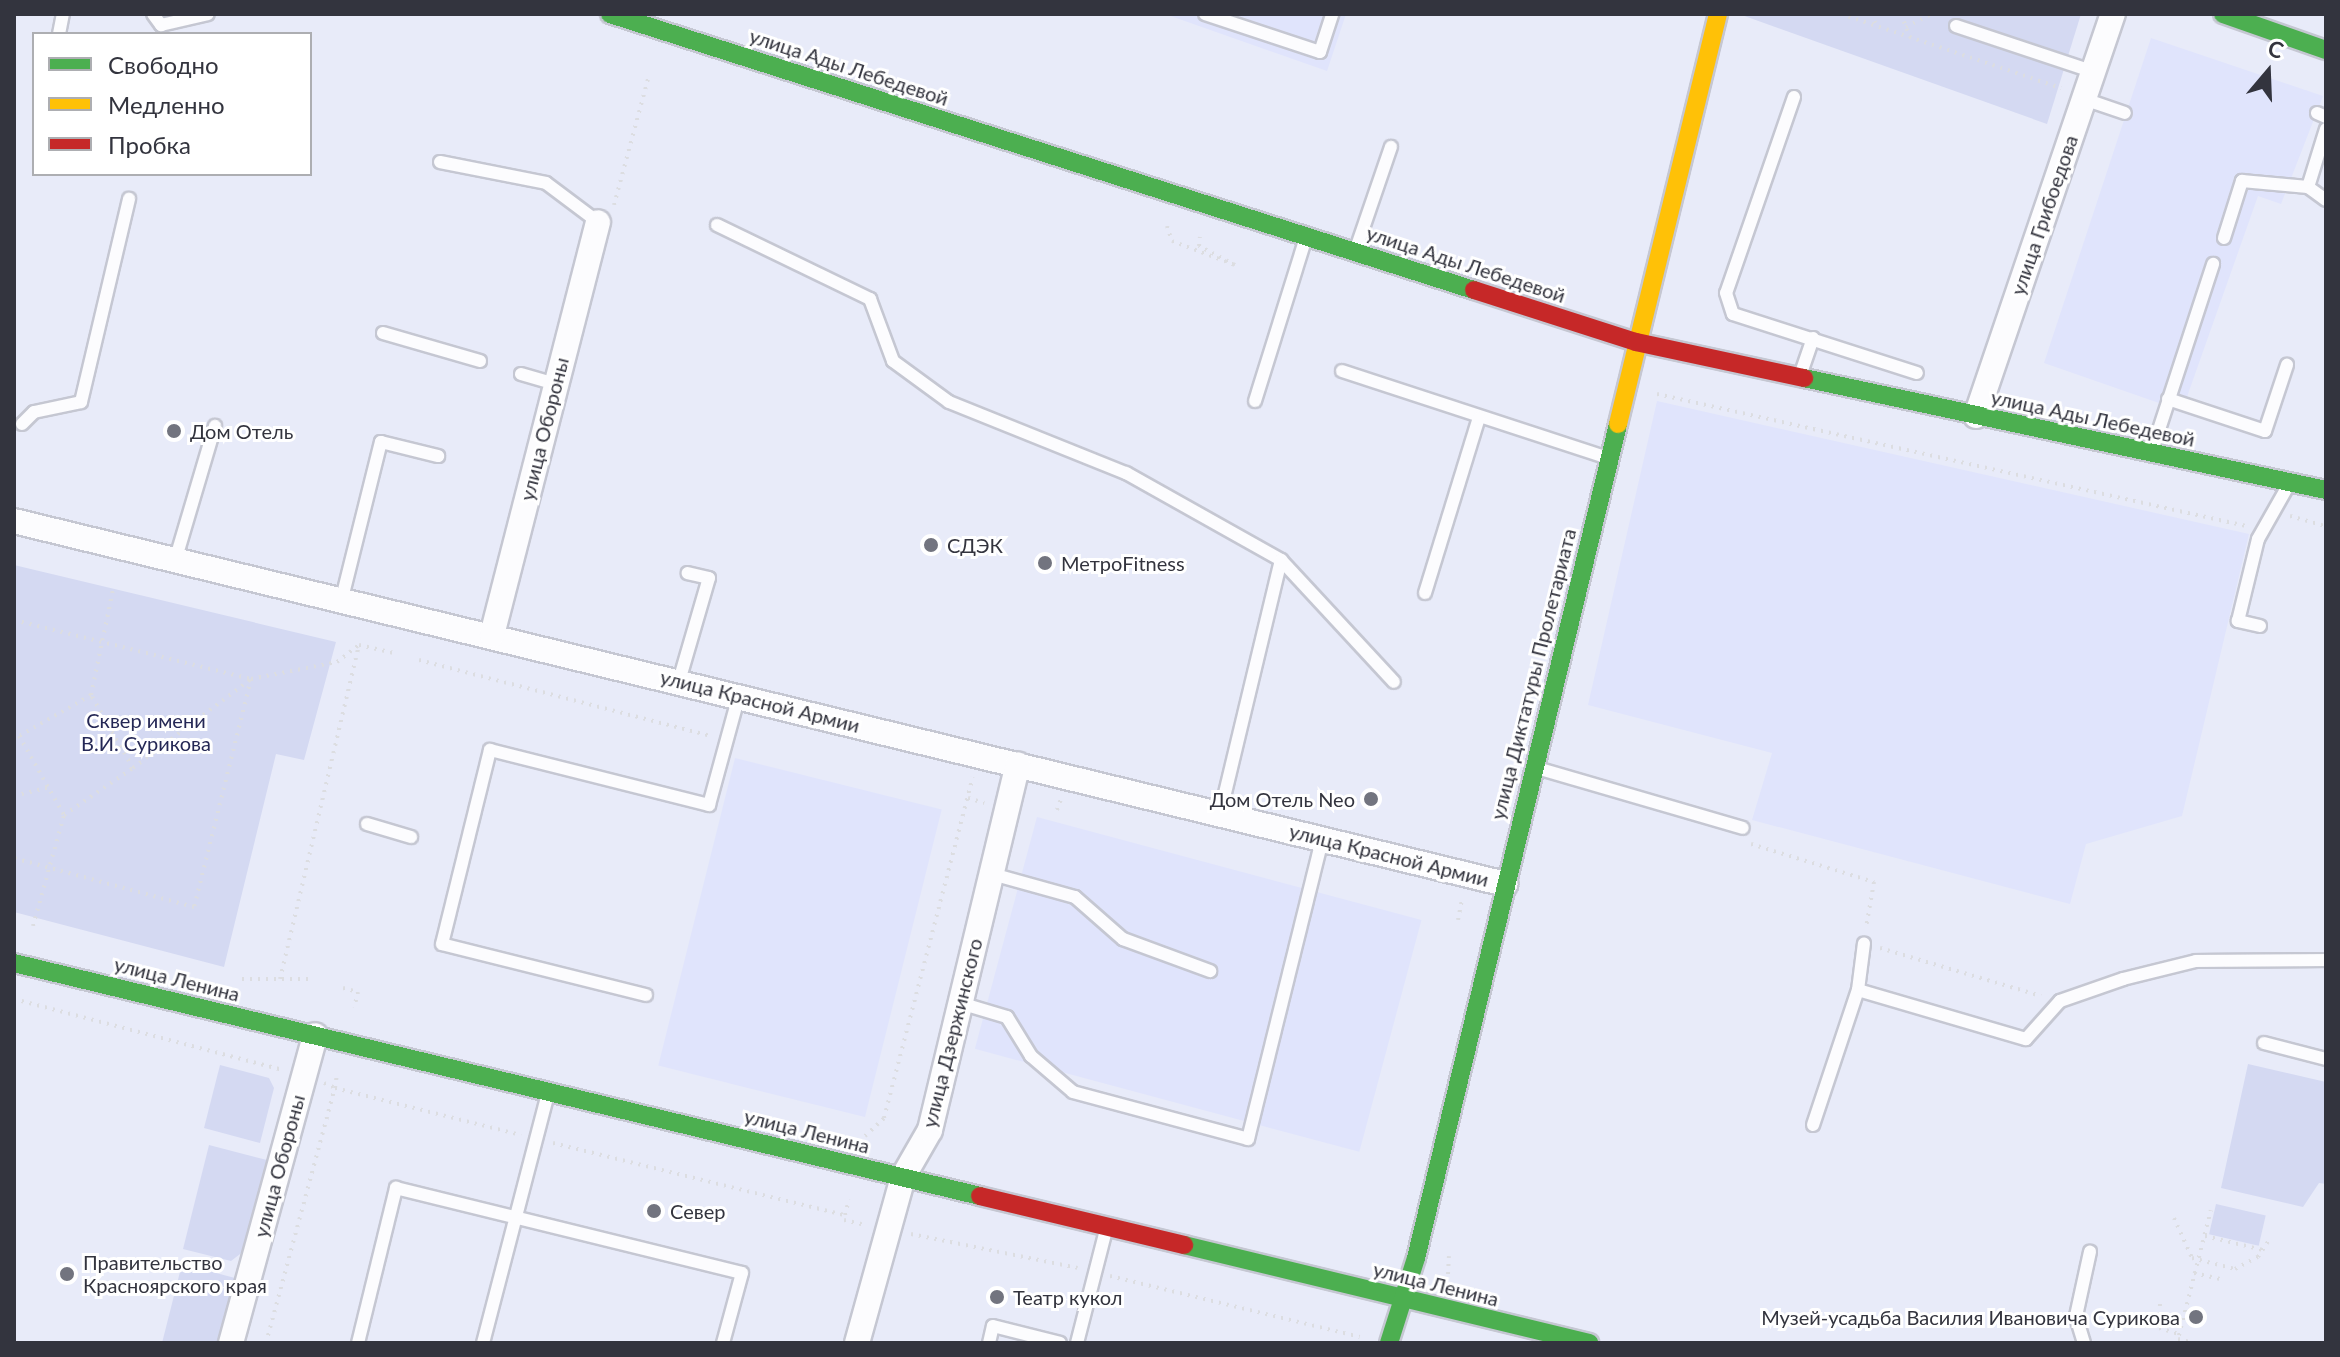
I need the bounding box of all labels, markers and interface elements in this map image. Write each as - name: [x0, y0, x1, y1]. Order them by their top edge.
- street label: улица Ады Лебедевой: [746, 23, 952, 111]
- legend: [32, 32, 312, 176]
- north arrow: [2228, 32, 2308, 112]
- text: С: [2265, 34, 2287, 64]
- text: Свободно: [108, 50, 219, 79]
- text: Медленно: [108, 90, 225, 119]
- text: Пробка: [108, 130, 191, 159]
- street label: улица Грибоедова: [2005, 132, 2083, 298]
- street label: улица Ады Лебедевой: [1363, 220, 1569, 308]
- street label: улица Обороны: [515, 355, 573, 503]
- street label: улица Ады Лебедевой: [1989, 385, 2197, 451]
- place label: Дом Отель: [190, 419, 293, 443]
- marker: Дом Отель: [165, 422, 183, 440]
- street label: улица Диктатуры Пролетариата: [1485, 526, 1581, 822]
- place label: СДЭК: [947, 533, 1003, 557]
- marker: СДЭК: [922, 536, 940, 554]
- place label: МетроFitness: [1061, 551, 1185, 575]
- marker: МетроFitness: [1036, 554, 1054, 572]
- street label: улица Красной Армии: [658, 665, 862, 737]
- park label: Сквер имени В.И. Сурикова: [81, 709, 211, 756]
- place label: Дом Отель Neo: [1210, 787, 1355, 811]
- marker: Дом Отель Neo: [1362, 790, 1380, 808]
- street label: улица Красной Армии: [1287, 819, 1491, 891]
- street label: улица Дзержинского: [917, 936, 987, 1130]
- street label: улица Ленина: [112, 952, 242, 1006]
- street label: улица Обороны: [248, 1092, 310, 1240]
- street label: улица Ленина: [742, 1104, 872, 1158]
- place label: Север: [670, 1199, 725, 1223]
- marker: Север: [645, 1202, 663, 1220]
- place label: Правительство Красноярского края: [83, 1250, 267, 1297]
- street label: улица Ленина: [1371, 1257, 1501, 1311]
- marker: Правительство Красноярского края: [58, 1265, 76, 1283]
- place label: Театр кукол: [1013, 1285, 1122, 1309]
- marker: Театр кукол: [988, 1288, 1006, 1306]
- place label: Музей-усадьба Василия Ивановича Сурикова: [1761, 1305, 2180, 1329]
- marker: Музей-усадьба Василия Ивановича Сурикова: [2187, 1308, 2205, 1326]

